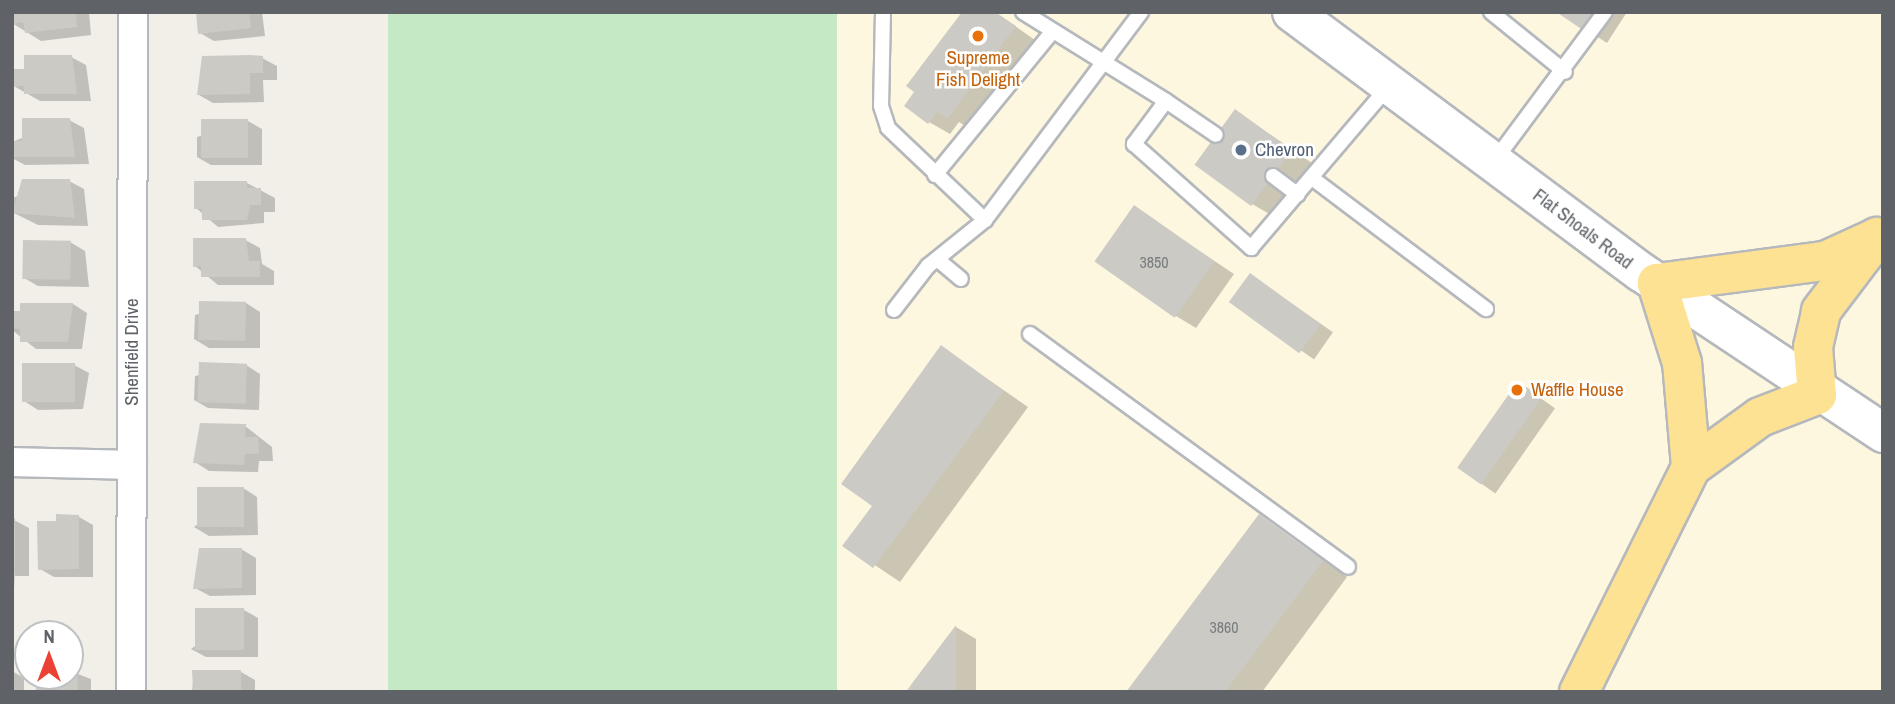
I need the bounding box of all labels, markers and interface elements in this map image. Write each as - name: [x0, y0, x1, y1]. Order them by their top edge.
- marker: Supreme Fish Delight: [970, 28, 986, 44]
- place label: Supreme Fish Delight: [936, 47, 1020, 91]
- place label: Chevron: [1255, 139, 1314, 161]
- marker: Chevron: [1233, 142, 1249, 158]
- street label: Flat Shoals Road: [1528, 184, 1638, 274]
- house number: 3850: [1139, 252, 1169, 272]
- street label: Shenfield Drive: [121, 298, 143, 406]
- place label: Waffle House: [1531, 379, 1624, 401]
- marker: Waffle House: [1509, 382, 1525, 398]
- house number: 3860: [1209, 617, 1239, 637]
- north arrow: [14, 620, 84, 690]
- text: N: [43, 623, 55, 649]

